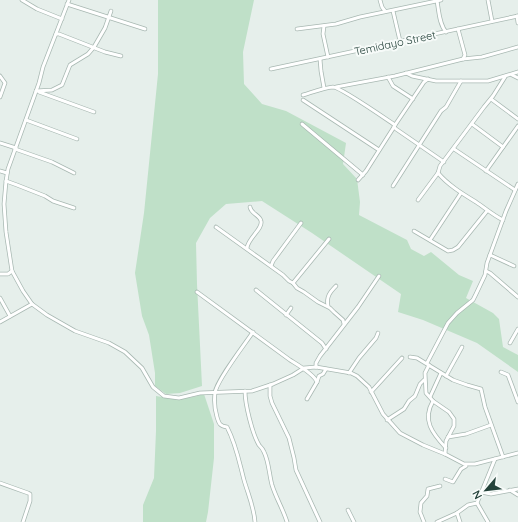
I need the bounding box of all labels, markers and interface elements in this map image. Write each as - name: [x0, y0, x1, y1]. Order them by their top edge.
- street label: Temidayo Street: [353, 27, 437, 58]
- north arrow: [466, 470, 506, 510]
- text: N: [469, 488, 485, 502]

